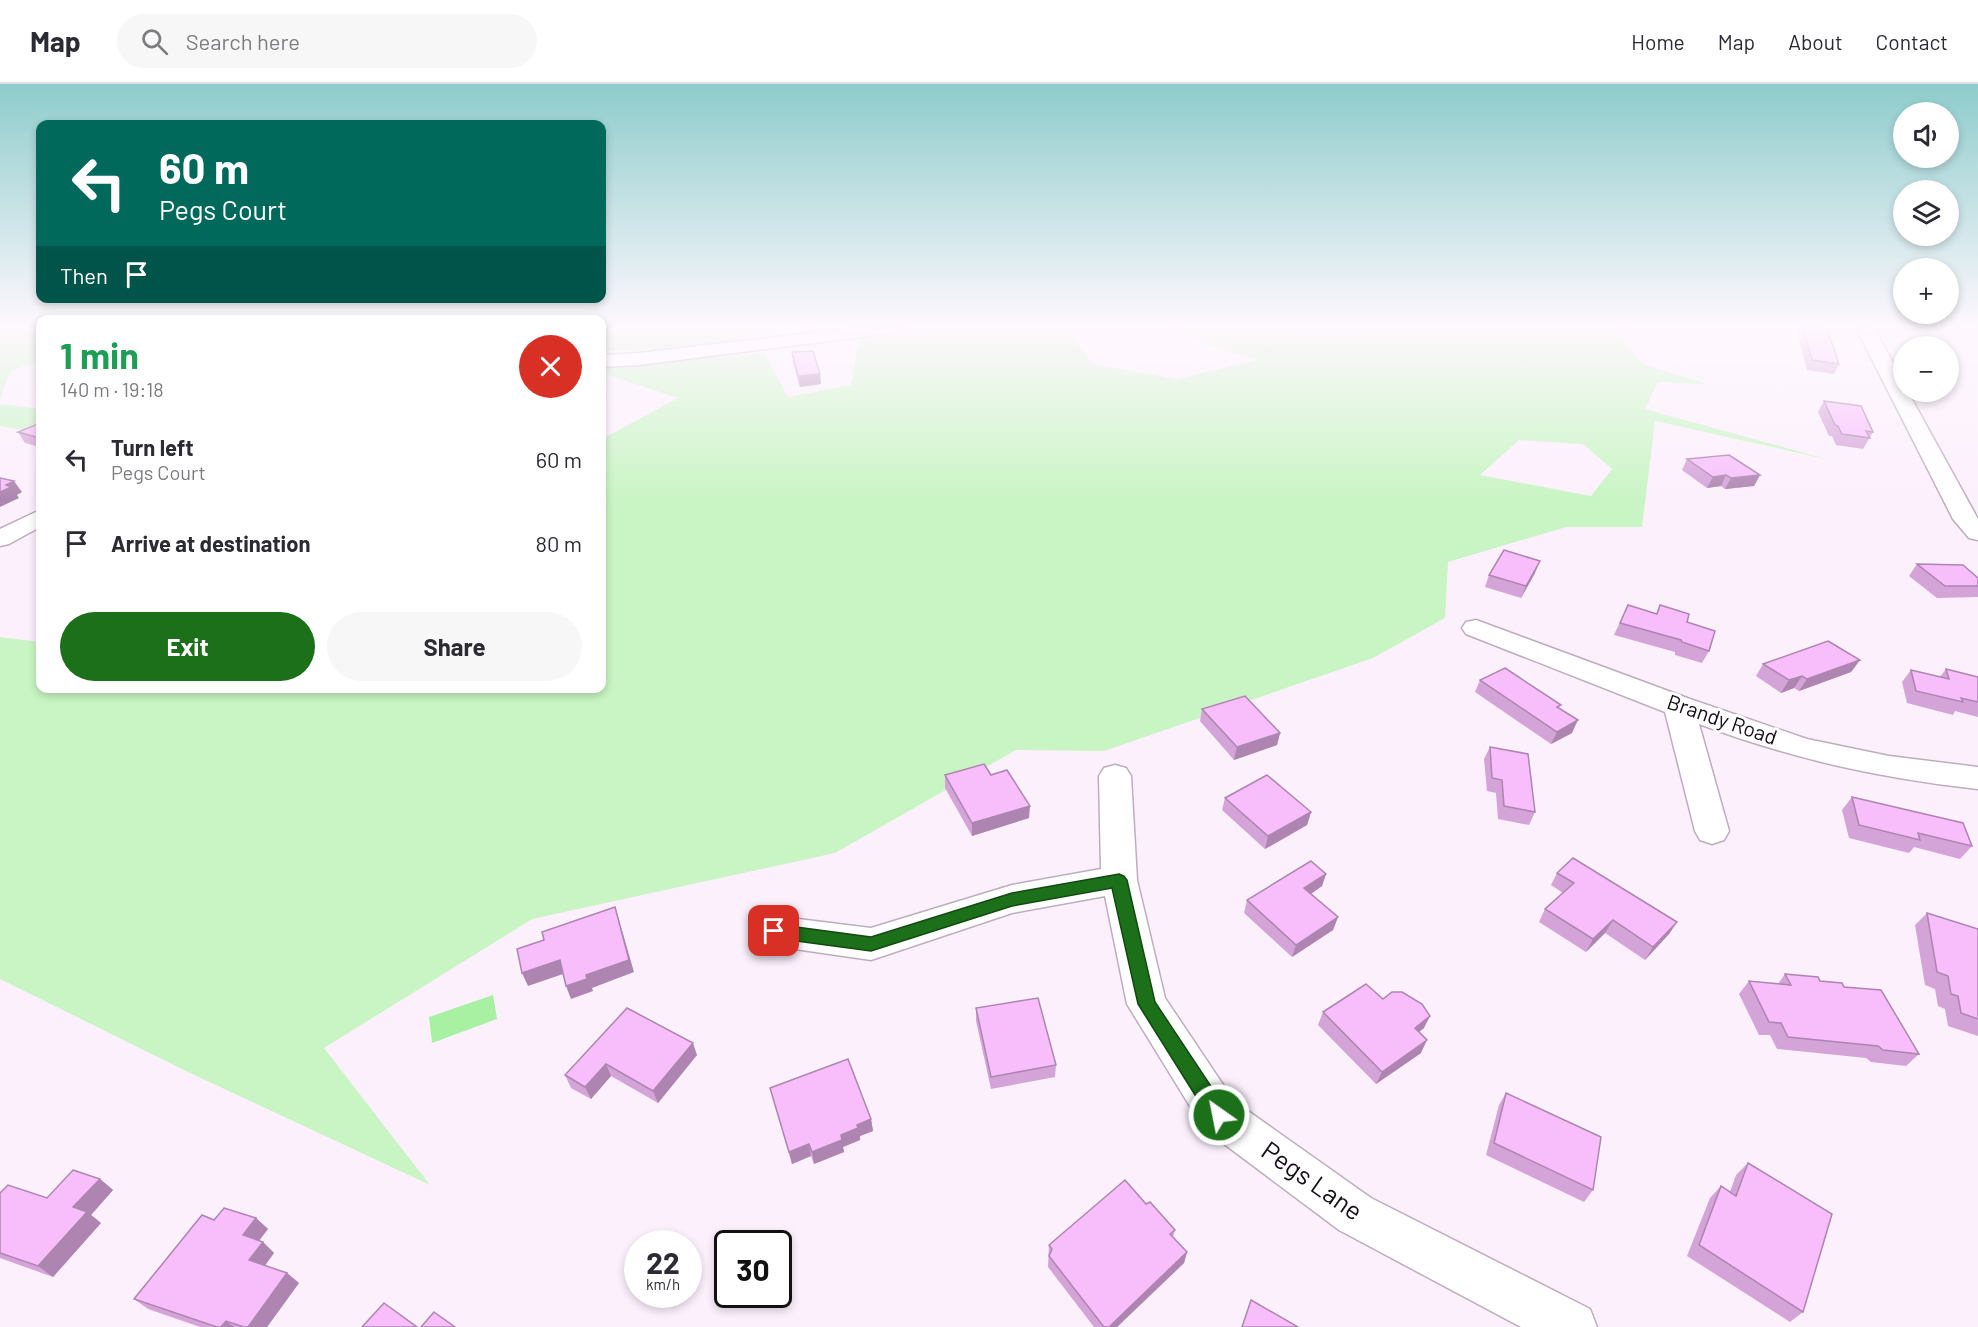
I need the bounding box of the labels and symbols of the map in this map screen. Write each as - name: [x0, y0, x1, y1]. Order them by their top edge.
- street label: Brandy Road: [1664, 688, 1781, 749]
- pin: [748, 905, 799, 956]
- position arrow: [1187, 1083, 1251, 1147]
- street label: Pegs Lane: [1256, 1134, 1369, 1226]
- speed limit sign: 30: [714, 1230, 792, 1308]

